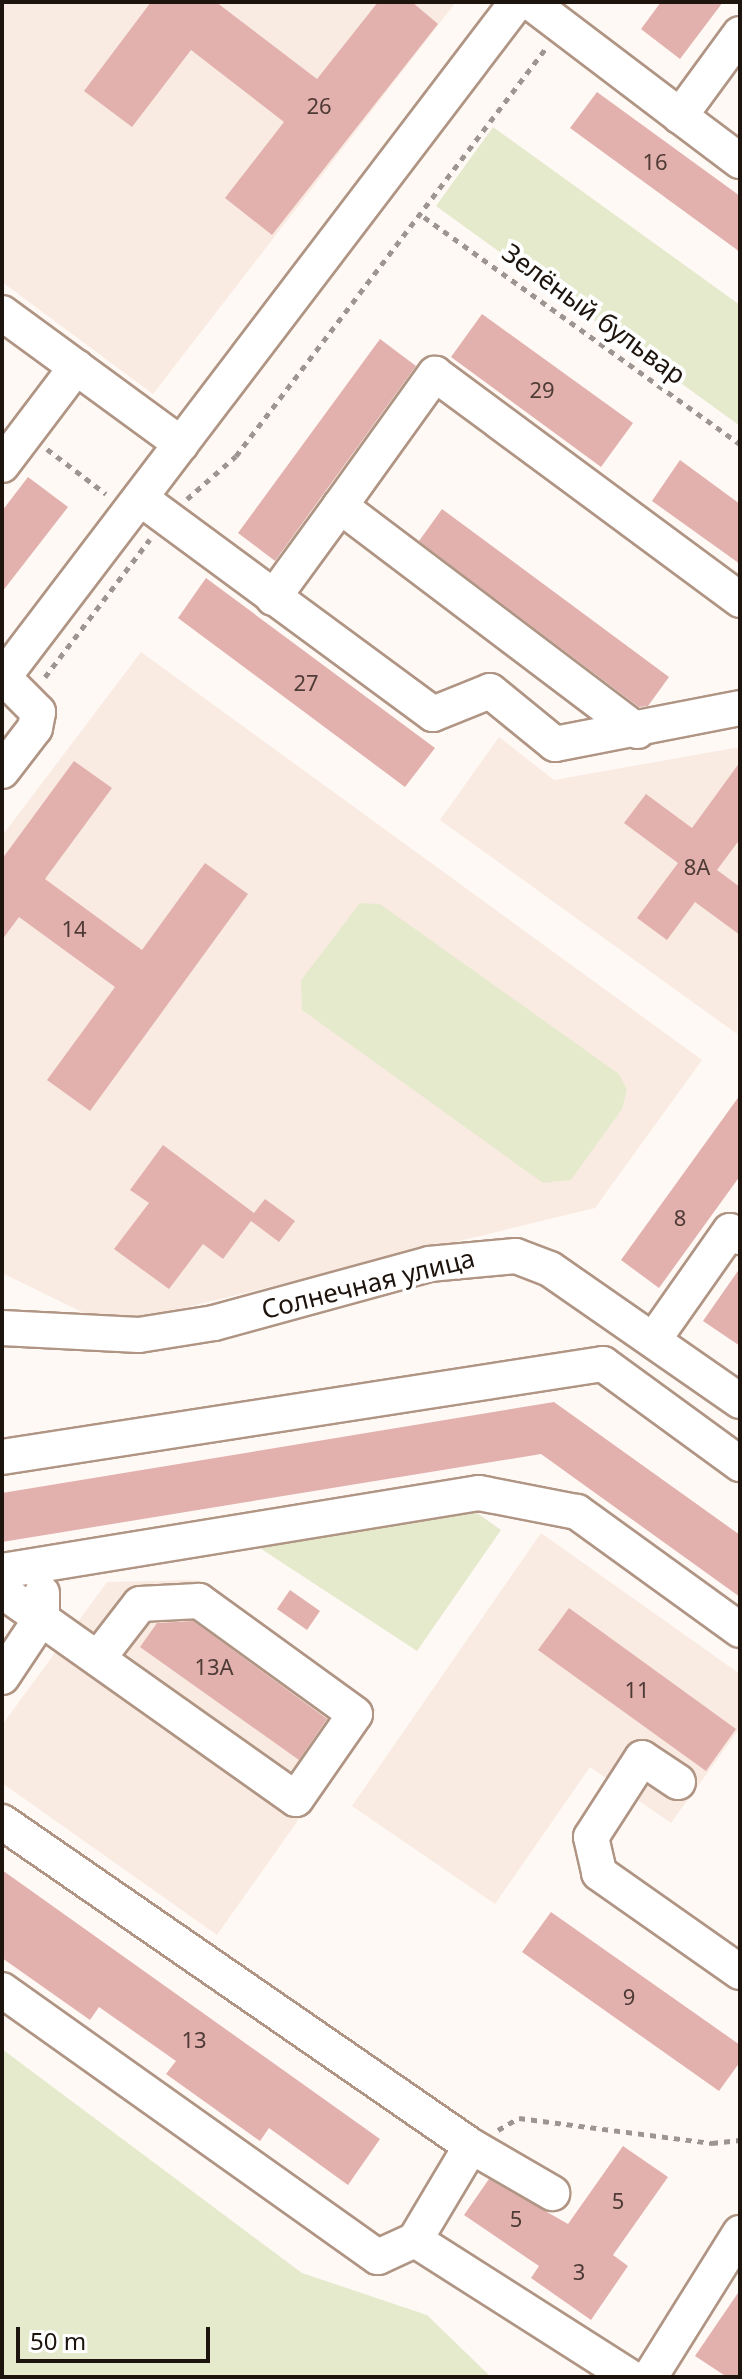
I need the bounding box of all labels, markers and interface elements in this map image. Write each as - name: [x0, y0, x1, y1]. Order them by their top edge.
- house number: 26: [306, 93, 332, 119]
- house number: 16: [642, 149, 668, 175]
- street label: Зелёный бульвар: [496, 237, 692, 391]
- house number: 29: [529, 377, 555, 403]
- house number: 27: [293, 670, 319, 696]
- house number: 8А: [684, 854, 710, 880]
- house number: 14: [61, 916, 87, 942]
- house number: 8: [674, 1205, 686, 1231]
- street label: Солнечная улица: [258, 1242, 478, 1326]
- house number: 13А: [194, 1654, 234, 1680]
- house number: 11: [624, 1677, 650, 1703]
- house number: 9: [623, 1984, 635, 2010]
- house number: 13: [181, 2027, 207, 2053]
- house number: 5: [612, 2188, 624, 2214]
- house number: 5: [510, 2206, 522, 2232]
- house number: 3: [573, 2259, 585, 2285]
- scale bar: [20, 2311, 214, 2361]
- text: 50 m: [30, 2324, 86, 2357]

